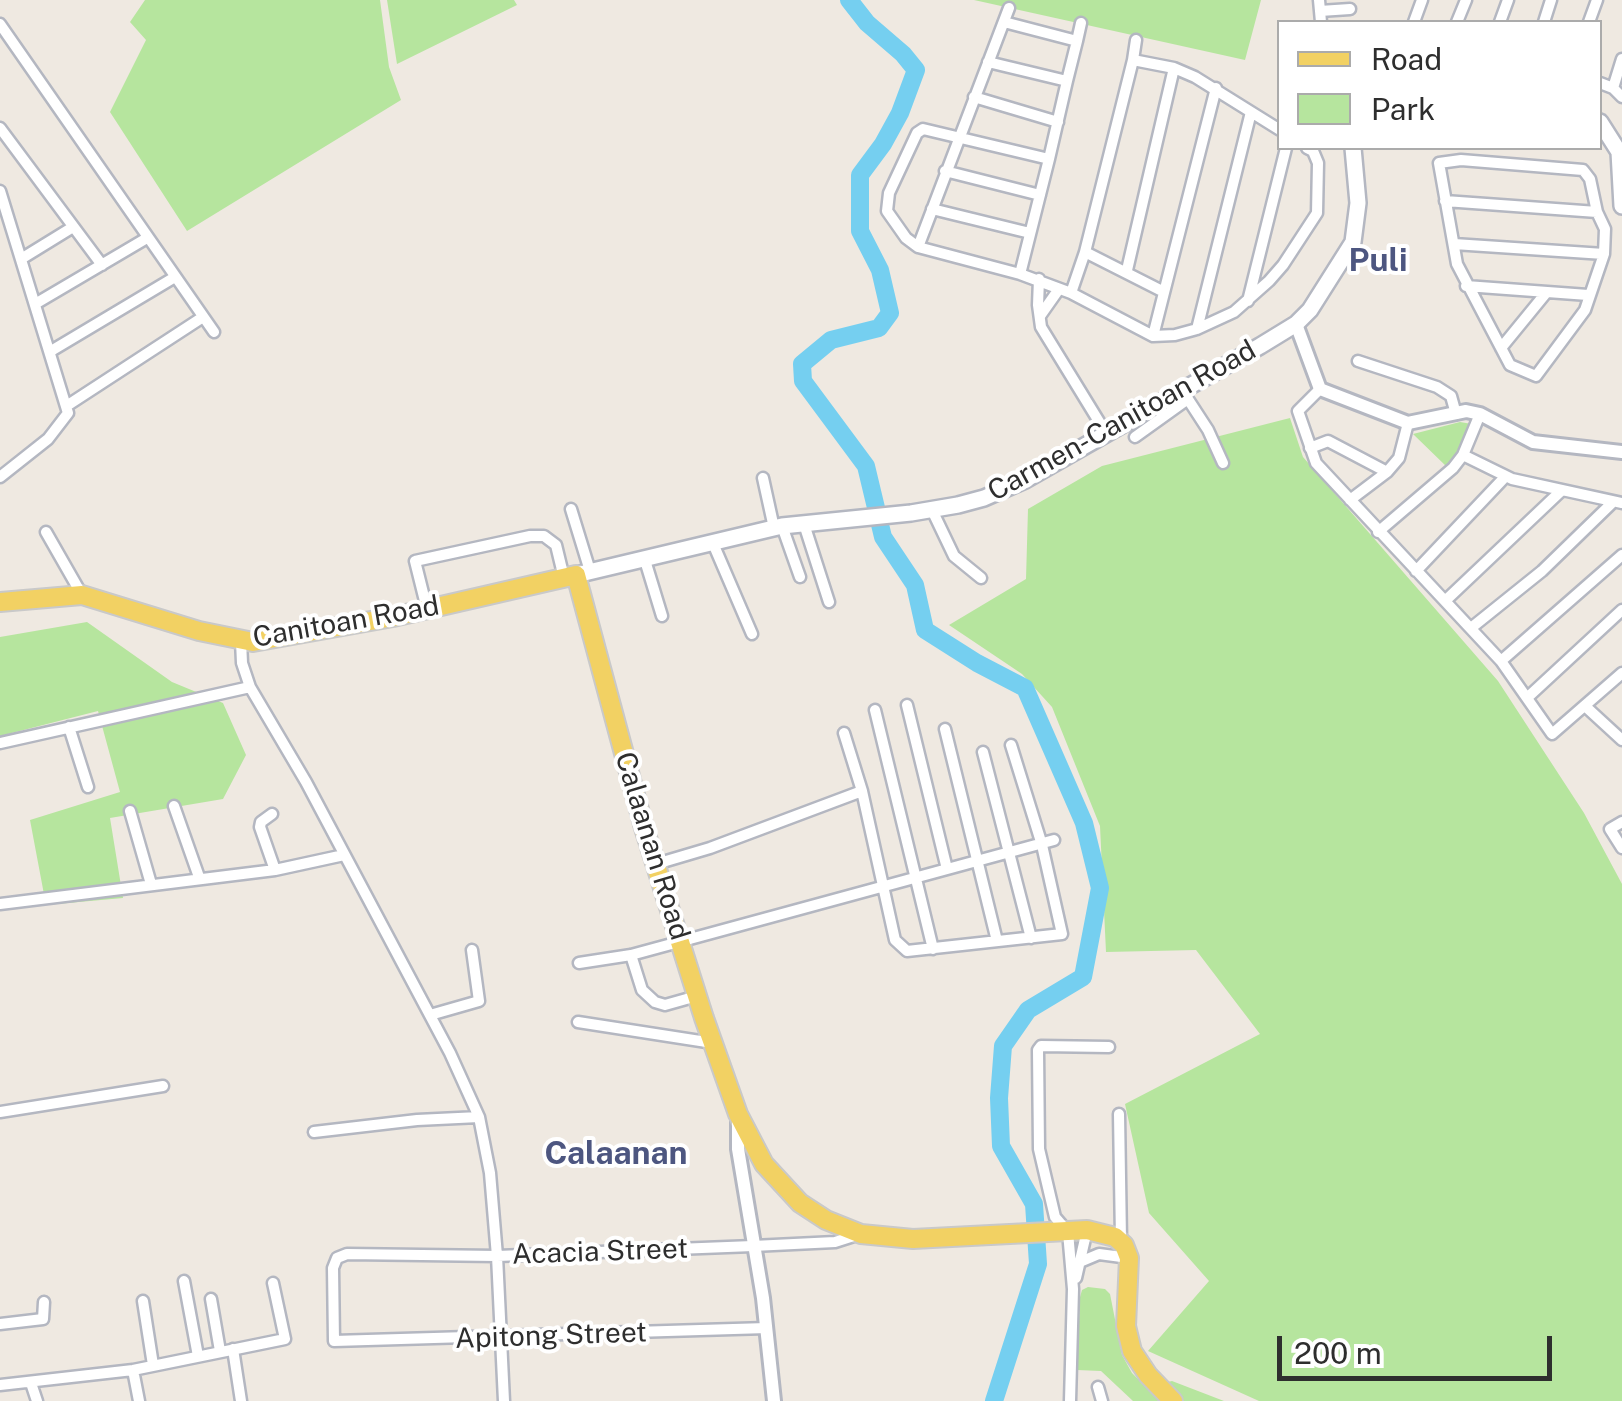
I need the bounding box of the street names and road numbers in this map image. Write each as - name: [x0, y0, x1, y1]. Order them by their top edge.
- street label: Carmen-Canitoan Road: [982, 333, 1262, 509]
- street label: Canitoan Road: [250, 589, 442, 655]
- street label: Calaanan Road: [607, 748, 697, 944]
- street label: Acacia Street: [511, 1232, 689, 1272]
- street label: Apitong Street: [454, 1316, 648, 1356]

